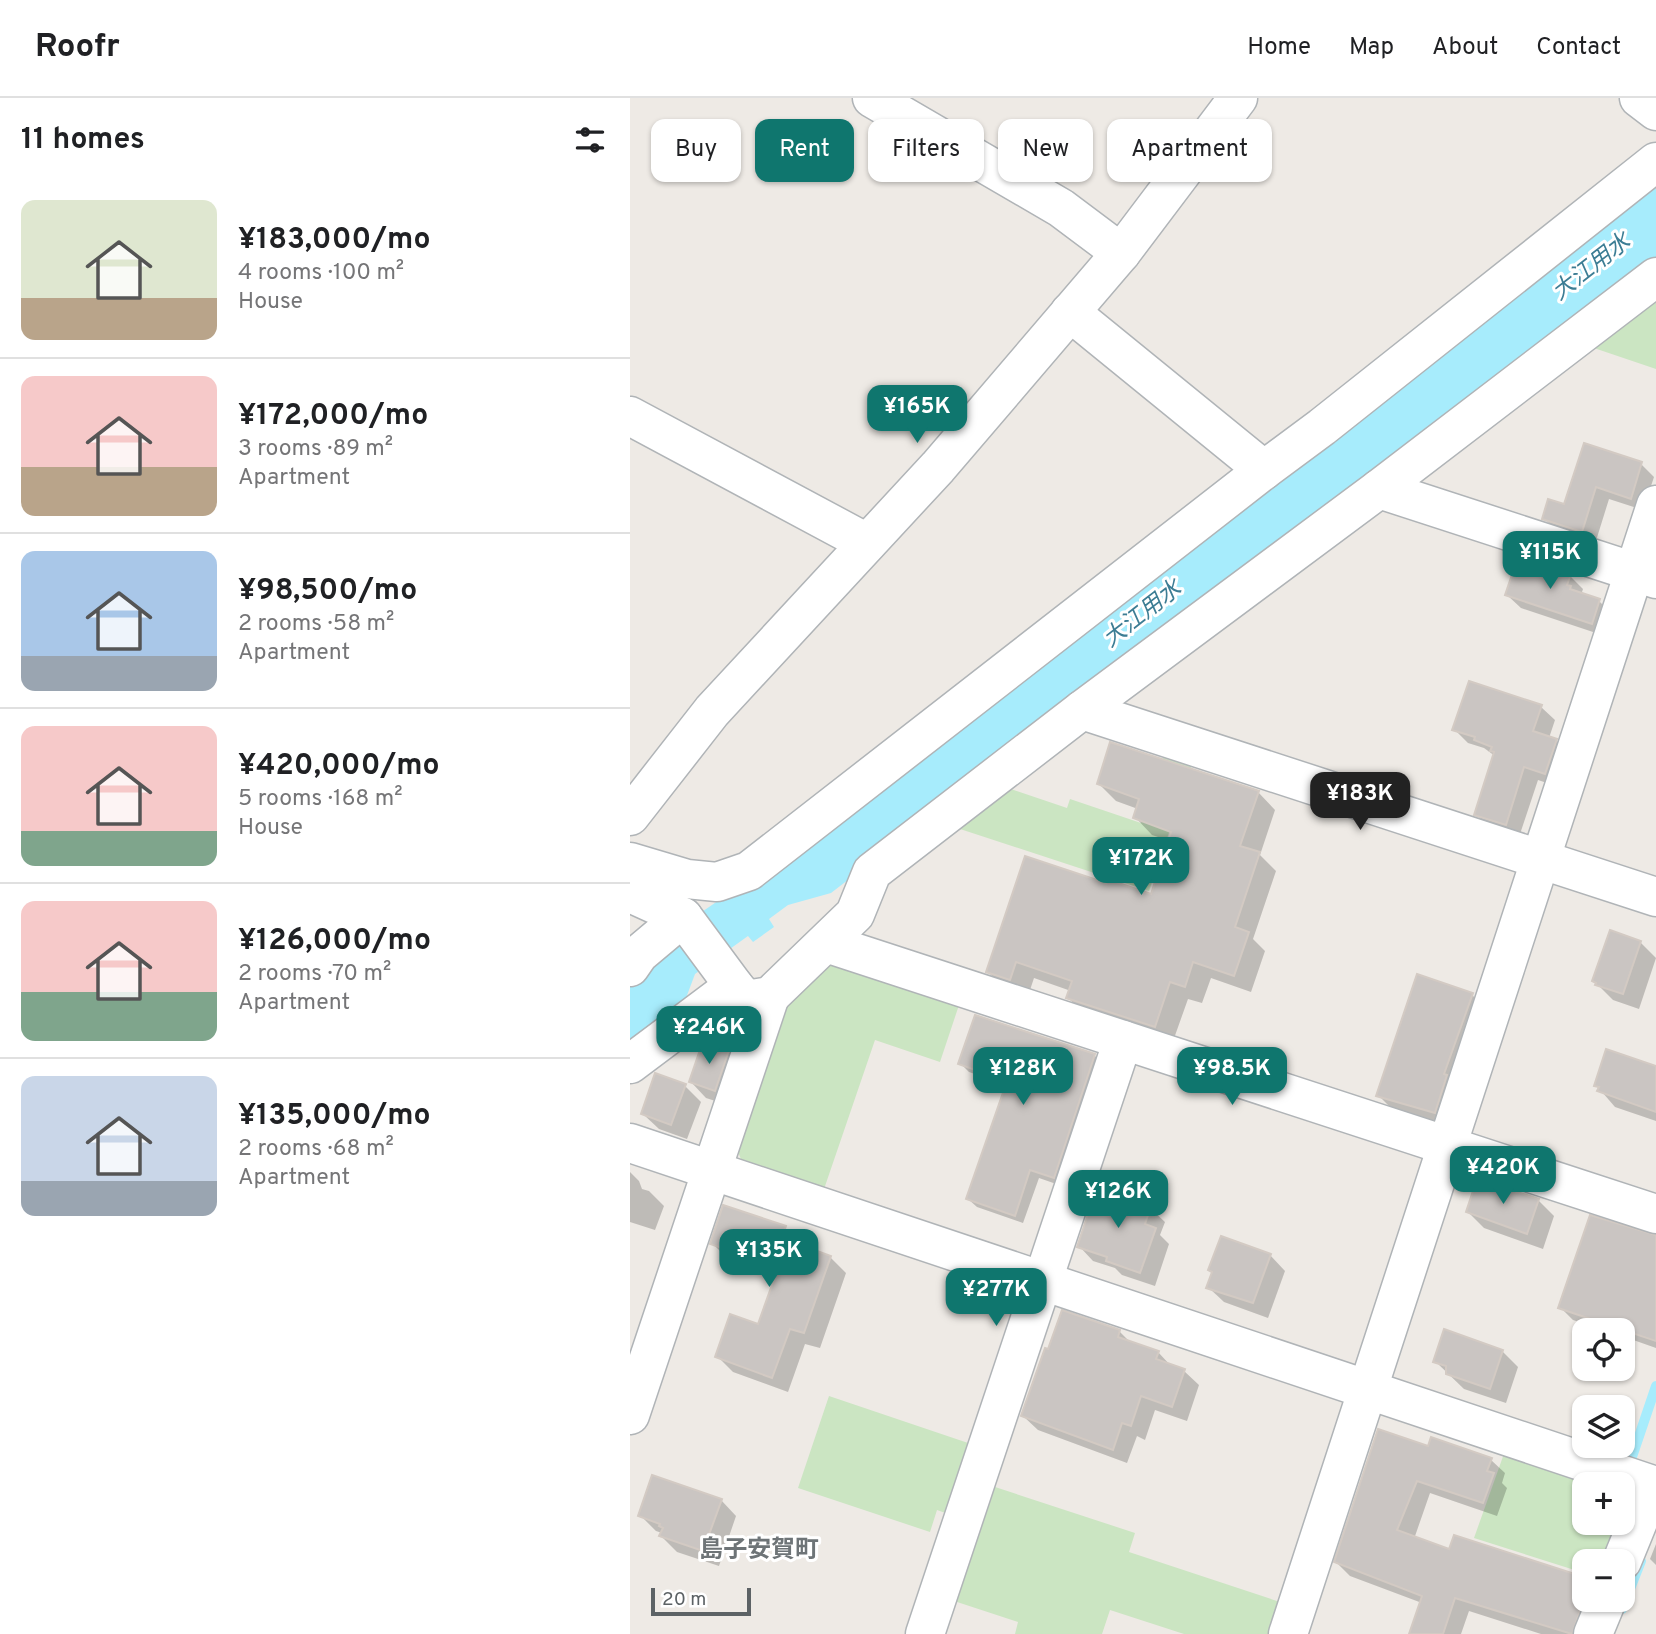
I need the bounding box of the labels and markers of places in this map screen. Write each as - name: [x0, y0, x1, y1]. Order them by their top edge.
- pin: ¥165K: [868, 386, 966, 445]
- pin: ¥115K: [1501, 532, 1599, 591]
- pin: ¥183K: [1311, 772, 1409, 832]
- pin: ¥172K: [1092, 838, 1190, 897]
- pin: ¥246K: [660, 1006, 758, 1066]
- pin: ¥128K: [974, 1048, 1072, 1107]
- pin: ¥98.5K: [1175, 1048, 1289, 1107]
- pin: ¥420K: [1454, 1146, 1552, 1206]
- pin: ¥126K: [1069, 1170, 1167, 1230]
- pin: ¥135K: [720, 1230, 818, 1289]
- pin: ¥277K: [947, 1268, 1045, 1328]

